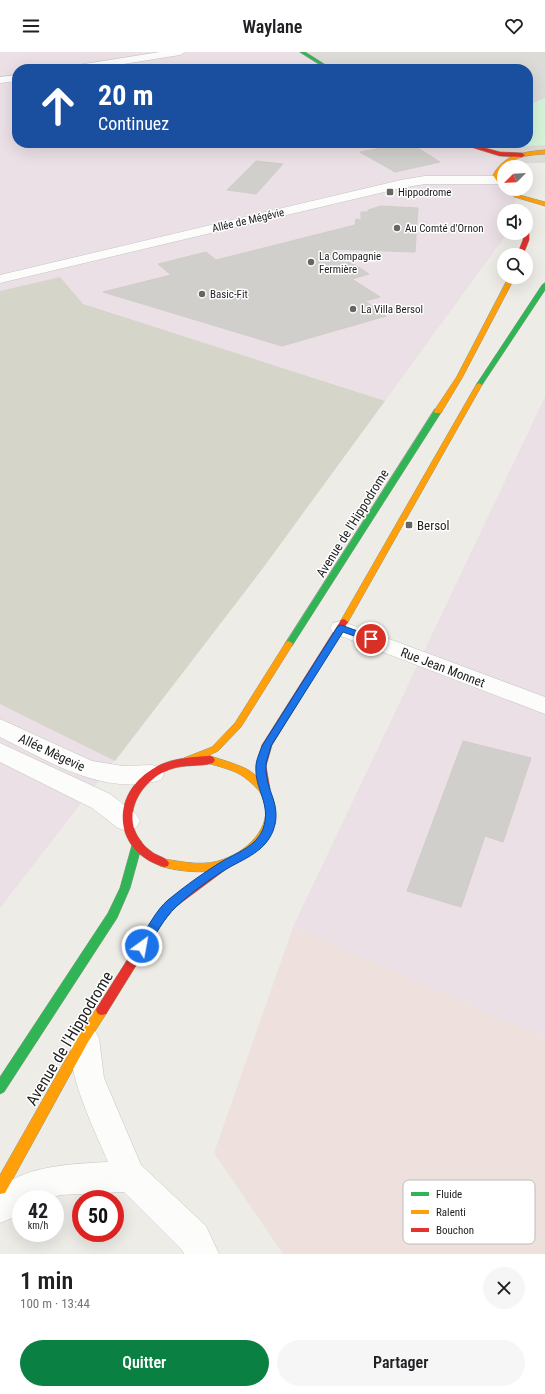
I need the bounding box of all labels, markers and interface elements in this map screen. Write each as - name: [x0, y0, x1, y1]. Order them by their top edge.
- icon: menu: [20, 15, 42, 37]
- icon: heart: [503, 15, 525, 37]
- text: Waylane: [243, 16, 302, 37]
- text: 20 m: [98, 79, 154, 112]
- icon: ahead: [32, 80, 84, 132]
- text: Continuez: [98, 113, 169, 134]
- north arrow: [497, 160, 533, 196]
- map controls: [497, 160, 533, 284]
- place label: Hippodrome: [398, 186, 451, 199]
- marker: Hippodrome: [385, 187, 395, 197]
- button: sound: [497, 204, 533, 240]
- street label: Allée de Mégévie: [211, 206, 285, 235]
- place label: Au Comté d'Ornon: [405, 222, 484, 235]
- marker: Au Comté d'Ornon: [392, 223, 402, 233]
- button: search: [497, 248, 533, 284]
- place label: La Compagnie Fermière: [319, 250, 381, 276]
- marker: La Compagnie Fermière: [306, 257, 316, 267]
- place label: Basic-Fit: [210, 288, 248, 301]
- marker: Basic-Fit: [197, 289, 207, 299]
- place label: La Villa Bersol: [361, 303, 423, 316]
- marker: La Villa Bersol: [348, 304, 358, 314]
- street label: Avenue de l'Hippodrome: [313, 467, 392, 580]
- place label: Bersol: [417, 518, 450, 533]
- marker: Bersol: [404, 520, 414, 530]
- pin: [354, 622, 388, 656]
- icon: arrive: [360, 628, 382, 650]
- street label: Rue Jean Monnet: [399, 645, 487, 690]
- street label: Allée Mègevie: [16, 731, 87, 774]
- position arrow: [121, 925, 163, 967]
- street label: Avenue de l'Hippodrome: [22, 968, 117, 1109]
- legend: [403, 1180, 535, 1244]
- text: Fluide: [436, 1188, 462, 1201]
- speed limit sign: 50: [72, 1190, 124, 1242]
- text: 42: [28, 1199, 48, 1223]
- text: Ralenti: [436, 1206, 466, 1219]
- text: km/h: [28, 1220, 48, 1231]
- text: Bouchon: [436, 1224, 474, 1237]
- text: 1 min: [20, 1267, 73, 1295]
- button: close: [483, 1267, 525, 1309]
- text: 100 m · 13:44: [20, 1296, 90, 1311]
- button: Quitter: [20, 1340, 269, 1386]
- button: Partager: [277, 1340, 525, 1386]

